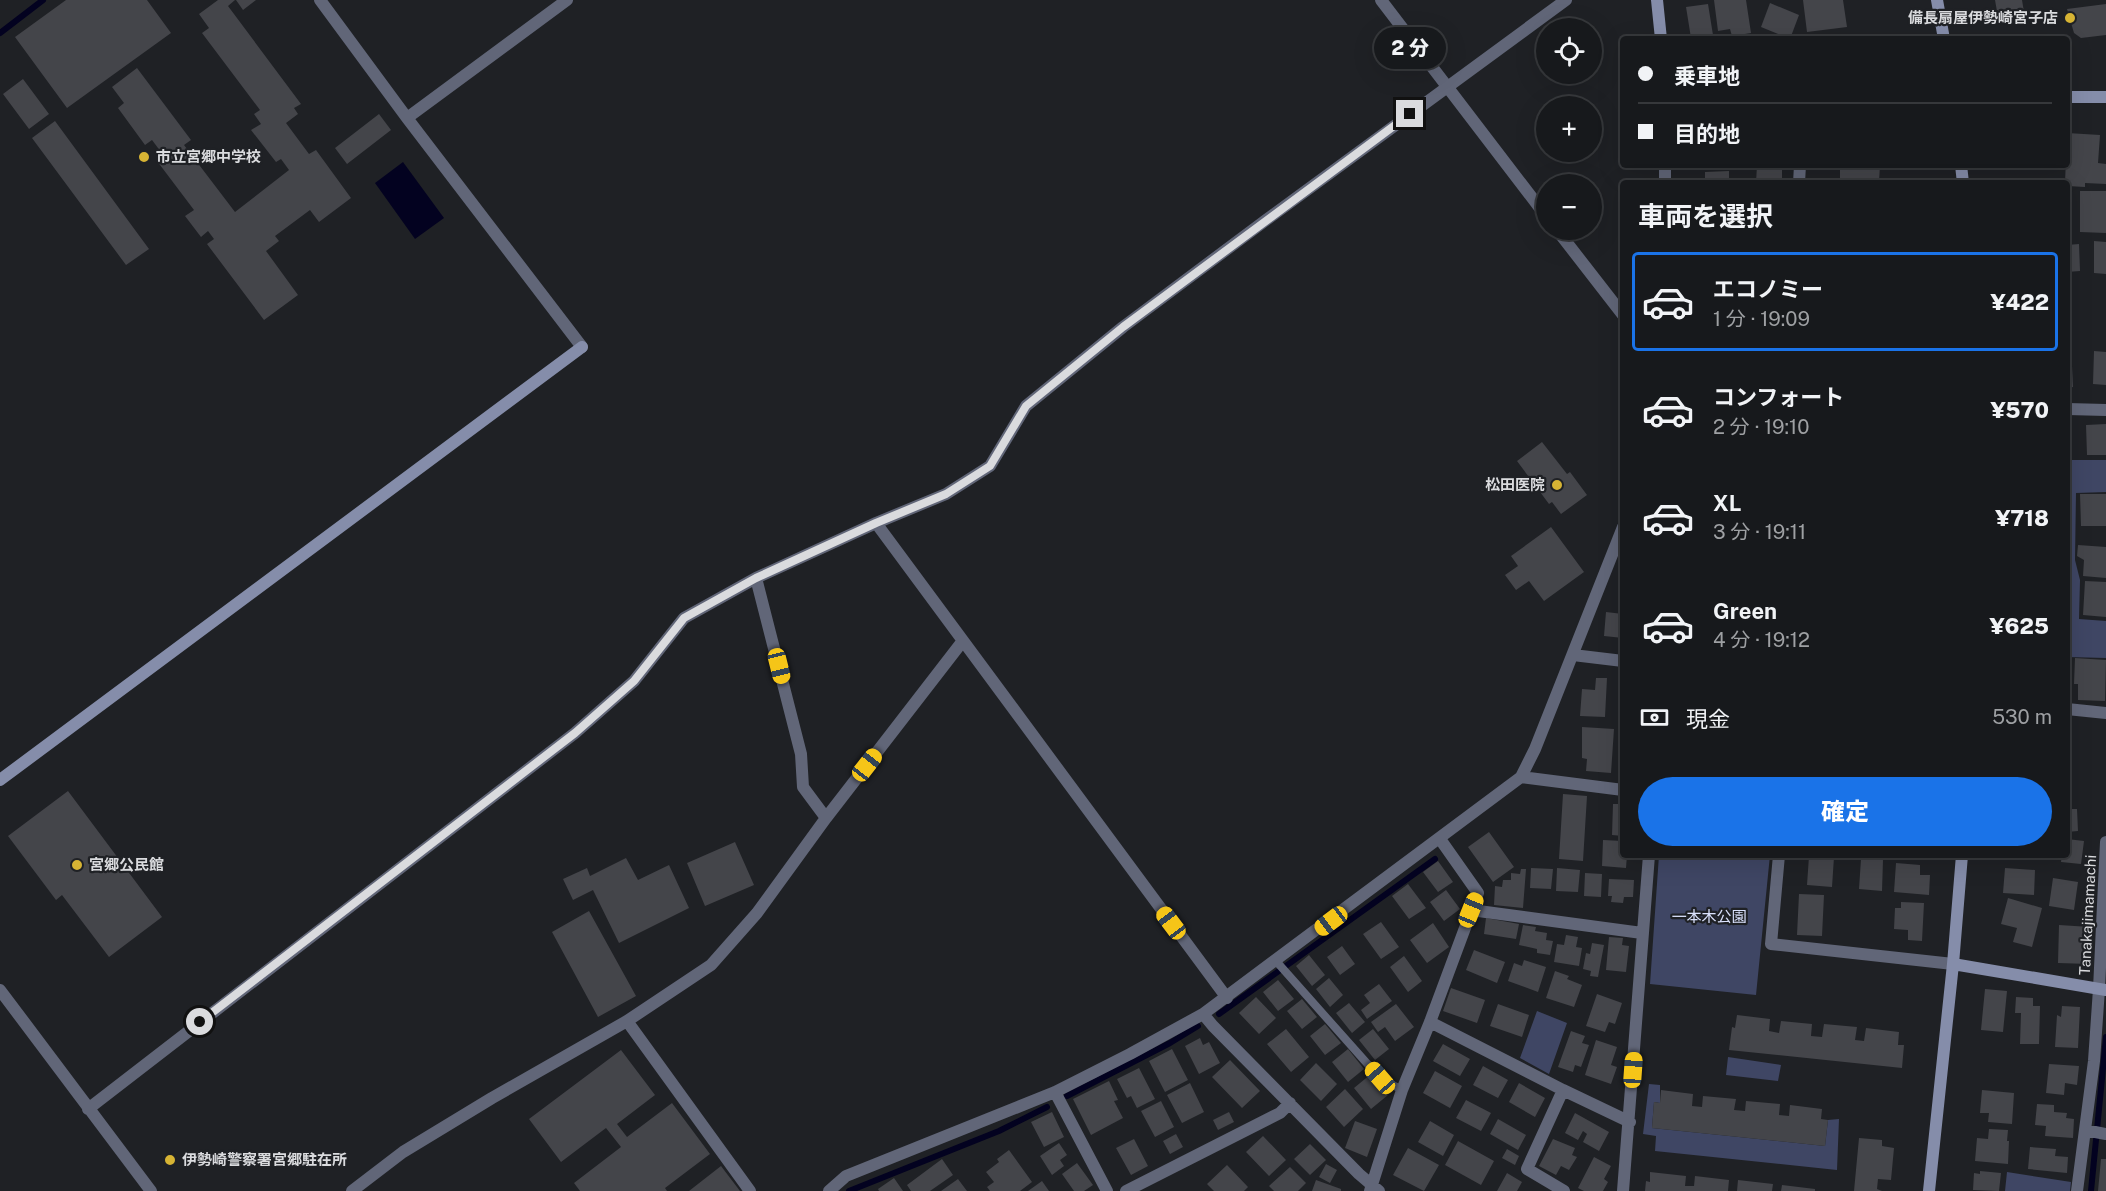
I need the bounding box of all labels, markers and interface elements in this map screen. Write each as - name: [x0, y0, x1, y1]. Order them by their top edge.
- place label: 備長扇屋伊勢崎宮子店: [1908, 9, 2058, 26]
- marker: 備長扇屋伊勢崎宮子店: [2063, 11, 2077, 25]
- map controls: [1536, 18, 1602, 240]
- button: locate: [1536, 18, 1602, 84]
- callout: 2 分: [1374, 27, 1446, 69]
- text: 2 分: [1391, 36, 1429, 60]
- text: 乗車地: [1674, 63, 1740, 89]
- button: +: [1536, 96, 1602, 162]
- route end: [1396, 100, 1423, 127]
- text: 目的地: [1674, 121, 1740, 147]
- place label: 市立宮郷中学校: [156, 148, 261, 165]
- marker: 市立宮郷中学校: [137, 150, 151, 164]
- button: −: [1536, 174, 1602, 240]
- text: 車両を選択: [1638, 200, 1773, 232]
- icon: car: [1641, 275, 1695, 329]
- text: エコノミー: [1713, 276, 1823, 302]
- text: ¥422: [1991, 289, 2049, 315]
- text: 1 分 · 19:09: [1713, 307, 1810, 331]
- icon: car: [1641, 383, 1695, 437]
- text: コンフォート: [1713, 384, 1844, 410]
- text: ¥570: [1990, 397, 2049, 423]
- text: 2 分 · 19:10: [1713, 415, 1809, 439]
- place label: 松田医院: [1485, 476, 1545, 493]
- marker: 松田医院: [1550, 478, 1564, 492]
- text: XL: [1713, 490, 1741, 516]
- icon: car: [1641, 491, 1695, 545]
- text: ¥718: [1995, 505, 2049, 531]
- text: 3 分 · 19:11: [1713, 520, 1806, 544]
- text: Green: [1713, 598, 1777, 624]
- icon: car: [1641, 599, 1695, 653]
- text: ¥625: [1990, 613, 2049, 639]
- text: 4 分 · 19:12: [1713, 628, 1810, 652]
- car: [766, 646, 792, 686]
- icon: cash: [1638, 701, 1671, 734]
- text: 530 m: [1992, 705, 2052, 729]
- text: 現金: [1686, 706, 1730, 732]
- car: [849, 745, 885, 785]
- button: 確定: [1638, 777, 2052, 846]
- street label: Tanakajimamachi: [2076, 854, 2099, 976]
- place label: 宮郷公民館: [89, 856, 164, 873]
- marker: 宮郷公民館: [70, 858, 84, 872]
- car: [1456, 890, 1486, 930]
- car: [1153, 903, 1189, 943]
- car: [1311, 903, 1351, 939]
- park label: 一本木公園: [1671, 908, 1747, 925]
- route start: [186, 1008, 213, 1035]
- car: [1623, 1051, 1643, 1089]
- car: [1361, 1059, 1399, 1097]
- place label: 伊勢崎警察署宮郷駐在所: [182, 1151, 347, 1168]
- marker: 伊勢崎警察署宮郷駐在所: [163, 1153, 177, 1167]

